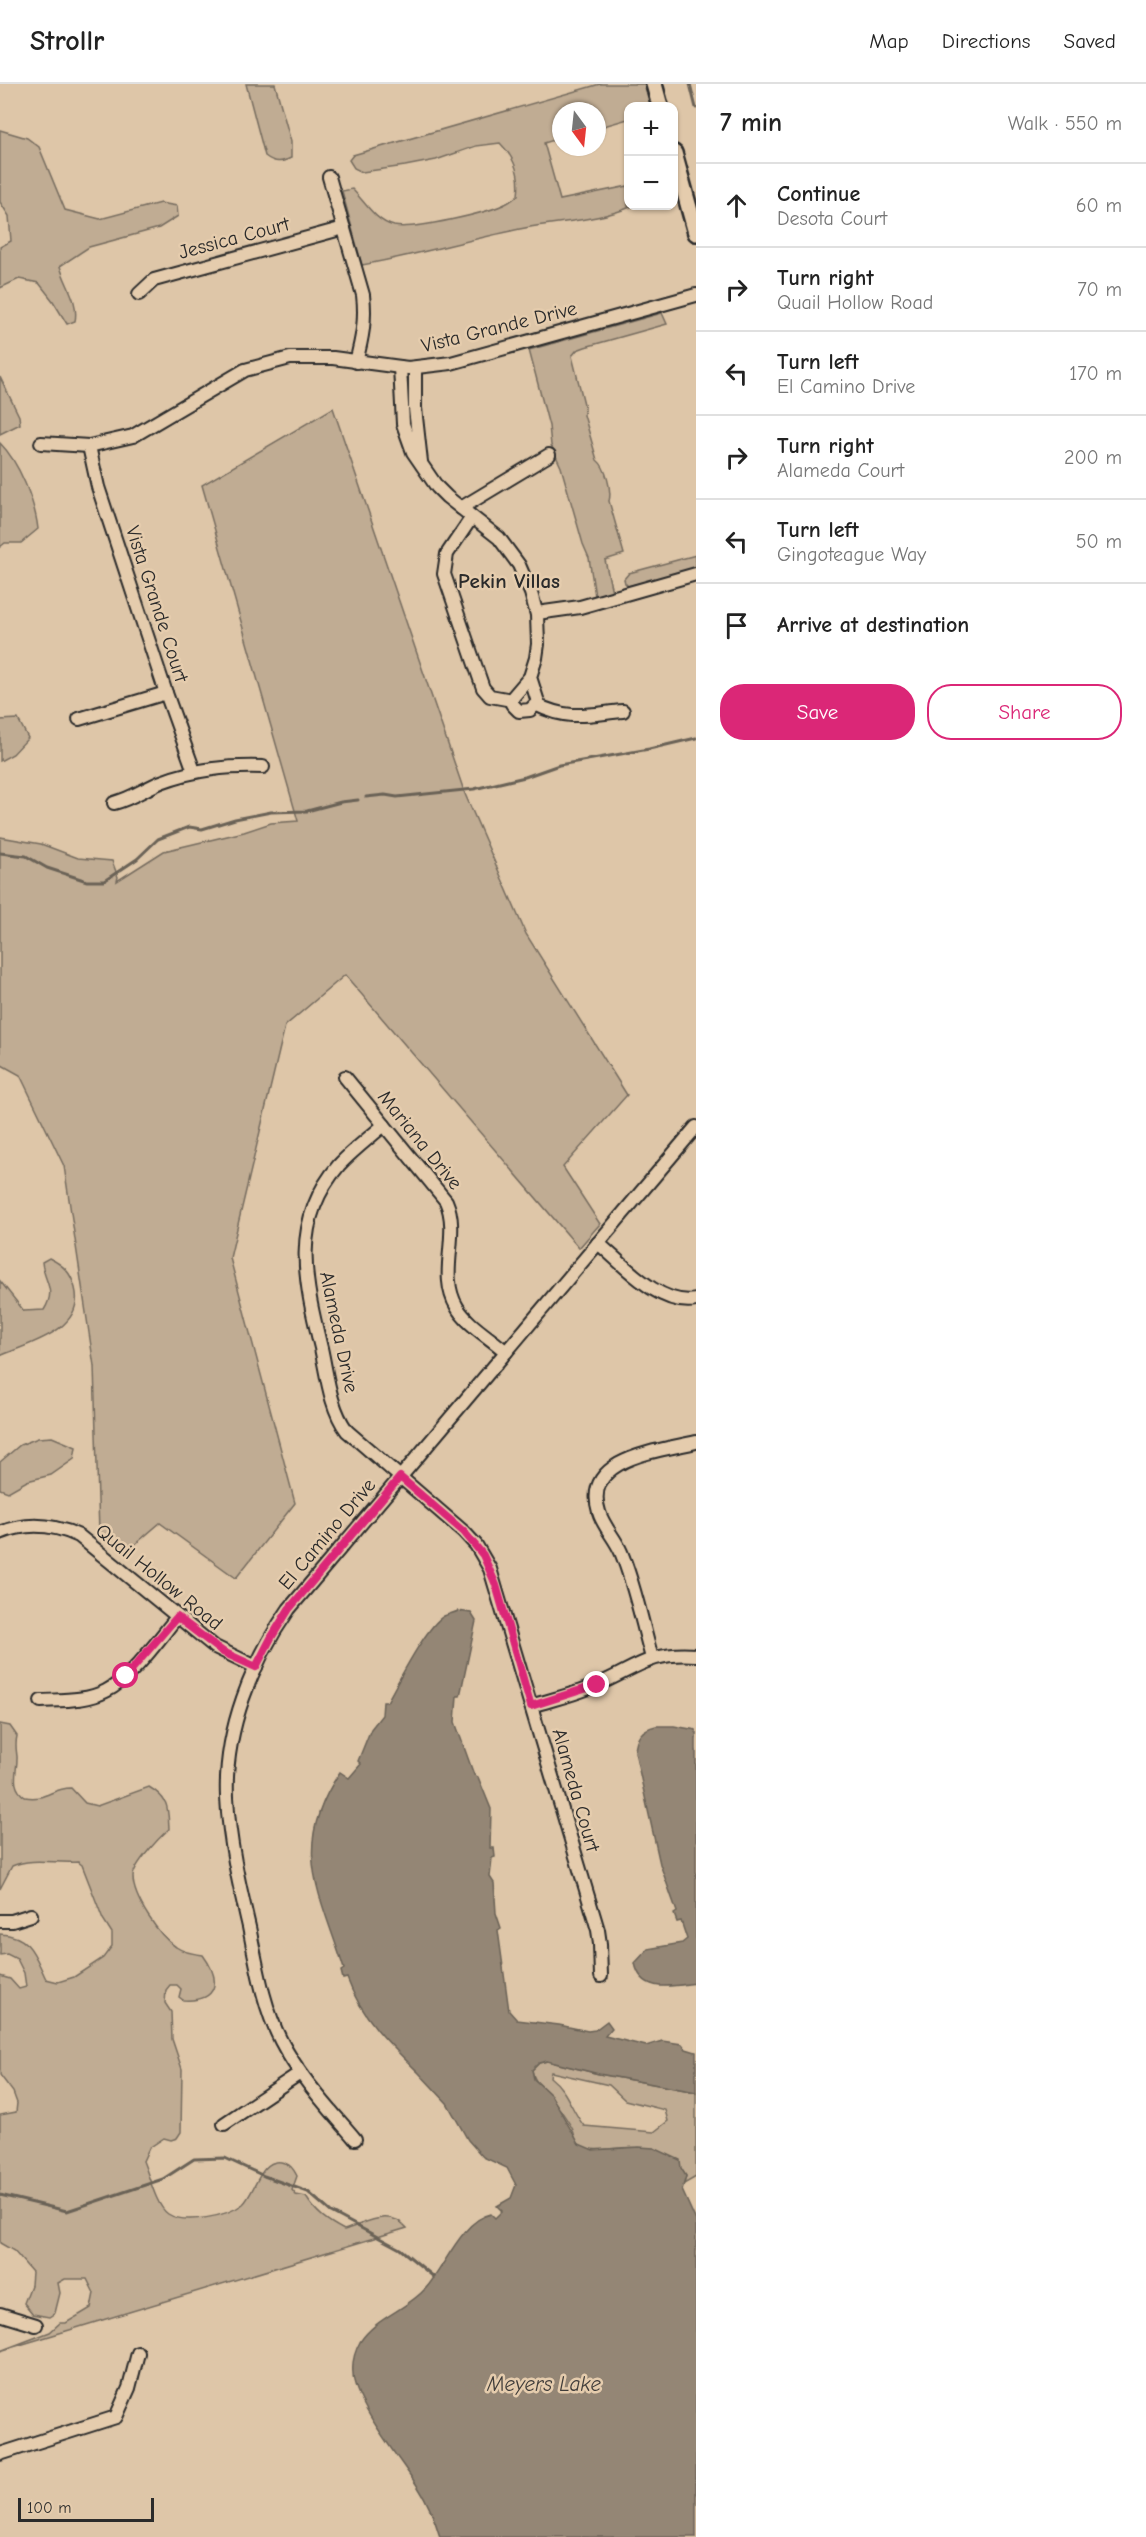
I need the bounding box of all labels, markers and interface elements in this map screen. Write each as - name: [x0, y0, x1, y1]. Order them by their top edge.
- text: Strollr: [30, 25, 104, 57]
- text: Map: [869, 29, 909, 53]
- text: Directions: [942, 29, 1031, 53]
- text: Saved: [1064, 29, 1116, 53]
- north arrow: [552, 102, 606, 156]
- map controls: [624, 102, 678, 210]
- button: +: [624, 102, 678, 156]
- text: 7 min: [720, 108, 782, 138]
- text: Walk · 550 m: [1008, 112, 1122, 135]
- button: −: [624, 156, 678, 210]
- text: Continue: [777, 181, 860, 207]
- icon: ahead: [720, 189, 753, 222]
- text: 60 m: [1076, 194, 1122, 217]
- text: Desota Court: [777, 207, 887, 230]
- street label: Jessica Court: [176, 212, 293, 264]
- text: Turn right: [777, 265, 874, 291]
- icon: right: [720, 273, 753, 306]
- text: 70 m: [1077, 278, 1122, 301]
- text: Quail Hollow Road: [777, 291, 933, 314]
- street label: Vista Grande Drive: [419, 297, 579, 357]
- text: Turn left: [777, 349, 859, 375]
- icon: left: [720, 357, 753, 390]
- text: 170 m: [1069, 362, 1122, 385]
- text: El Camino Drive: [777, 375, 915, 398]
- text: Turn right: [777, 433, 874, 459]
- icon: right: [720, 441, 753, 474]
- text: 200 m: [1064, 446, 1122, 469]
- text: Alameda Court: [777, 459, 904, 482]
- text: Turn left: [777, 517, 859, 543]
- street label: Vista Grande Court: [121, 523, 194, 686]
- icon: left: [720, 525, 753, 558]
- text: 50 m: [1076, 530, 1122, 553]
- text: Gingoteague Way: [777, 543, 926, 566]
- district label: Pekin Villas: [458, 569, 560, 593]
- icon: arrive: [720, 609, 753, 642]
- text: Arrive at destination: [777, 612, 969, 638]
- button: Save: [720, 684, 915, 740]
- button: Share: [927, 684, 1122, 740]
- street label: Mariana Drive: [373, 1086, 467, 1194]
- street label: Alameda Drive: [315, 1269, 363, 1395]
- street label: El Camino Drive: [274, 1474, 380, 1594]
- street label: Quail Hollow Road: [91, 1519, 227, 1635]
- route start: [112, 1662, 138, 1688]
- route end: [583, 1671, 609, 1697]
- street label: Alameda Court: [547, 1726, 605, 1856]
- water label: Meyers Lake: [486, 2372, 601, 2396]
- scale bar: [18, 2495, 154, 2522]
- text: 100 m: [27, 2499, 71, 2517]

